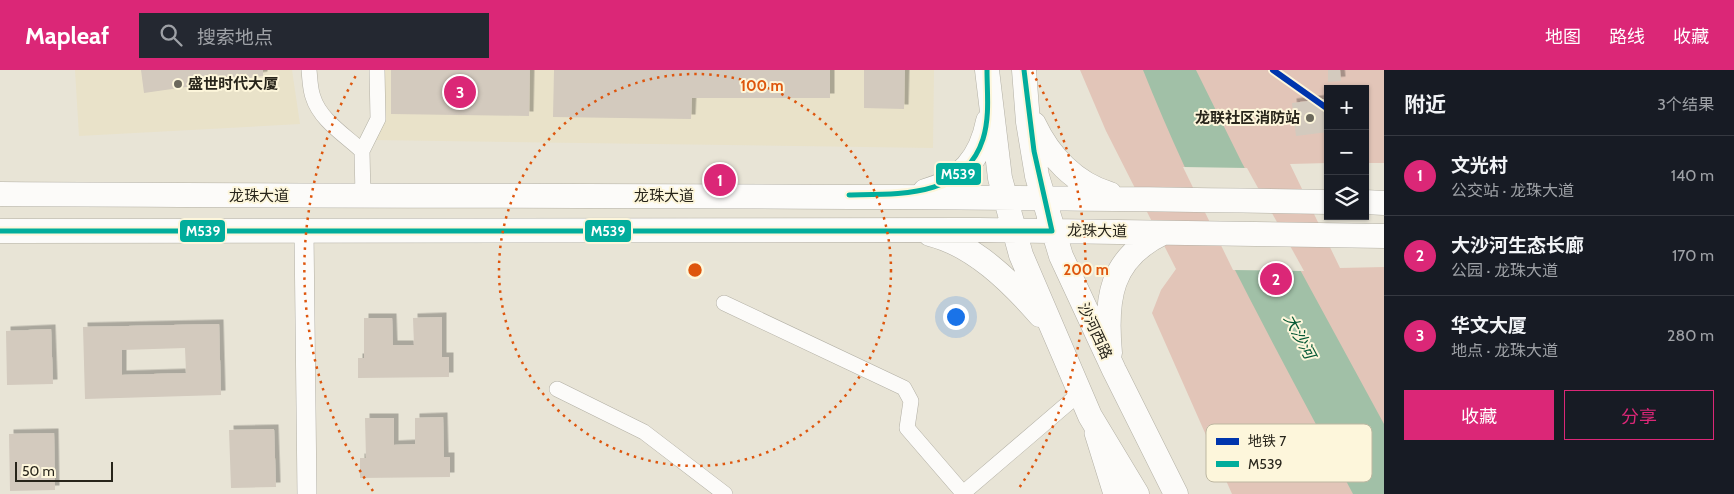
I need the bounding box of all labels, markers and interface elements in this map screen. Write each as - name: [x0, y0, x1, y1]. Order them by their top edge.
- search box: [139, 13, 489, 58]
- text: Mapleaf: [25, 21, 109, 50]
- icon: search: [157, 21, 185, 49]
- text: 搜索地点: [197, 26, 273, 49]
- text: 地图: [1545, 26, 1581, 48]
- text: 路线: [1609, 26, 1645, 48]
- text: 收藏: [1673, 26, 1709, 48]
- pin: 3: [444, 73, 476, 111]
- place label: 盛世时代大厦: [188, 75, 278, 93]
- text: 100 m: [740, 77, 784, 95]
- marker: 盛世时代大厦: [172, 78, 184, 90]
- map controls: [1324, 85, 1369, 220]
- button: +: [1324, 85, 1369, 130]
- text: 附近: [1404, 92, 1446, 117]
- text: 3个结果: [1657, 95, 1714, 114]
- place label: 龙联社区消防站: [1195, 109, 1300, 127]
- marker: 龙联社区消防站: [1304, 112, 1316, 124]
- button: −: [1324, 130, 1369, 175]
- text: 文光村: [1451, 154, 1508, 177]
- pin: 1: [704, 161, 736, 199]
- line badge: M539: [935, 162, 982, 186]
- text: M539: [941, 165, 975, 183]
- text: 1: [1417, 166, 1423, 185]
- text: 140 m: [1671, 166, 1714, 185]
- button: layers: [1324, 175, 1369, 220]
- text: 公交站 · 龙珠大道: [1451, 181, 1574, 200]
- street label: 龙珠大道: [229, 187, 289, 205]
- street label: 龙珠大道: [634, 187, 694, 205]
- line badge: M539: [179, 219, 226, 243]
- line badge: M539: [584, 219, 632, 243]
- street label: 龙珠大道: [1067, 221, 1127, 241]
- text: M539: [186, 222, 220, 240]
- text: M539: [591, 222, 625, 240]
- text: 大沙河生态长廊: [1451, 234, 1584, 257]
- text: 2: [1416, 246, 1424, 265]
- text: 170 m: [1672, 246, 1714, 265]
- pin: 2: [1260, 260, 1292, 298]
- centre of rings: [686, 261, 704, 279]
- text: 200 m: [1063, 261, 1109, 279]
- text: 公园 · 龙珠大道: [1451, 261, 1558, 280]
- street label: 沙河西路: [1074, 300, 1116, 362]
- your location: [943, 304, 969, 330]
- water label: 大沙河: [1280, 311, 1321, 365]
- text: 华文大厦: [1451, 314, 1527, 337]
- text: 3: [1416, 326, 1424, 345]
- text: 280 m: [1667, 326, 1714, 345]
- text: 地点 · 龙珠大道: [1451, 341, 1558, 360]
- button: 收藏: [1404, 390, 1554, 440]
- button: 分享: [1564, 390, 1714, 440]
- legend: [1206, 424, 1372, 482]
- text: 地铁 7: [1248, 432, 1286, 450]
- text: M539: [1248, 455, 1283, 473]
- scale bar: [15, 459, 112, 482]
- text: 50 m: [22, 462, 55, 480]

